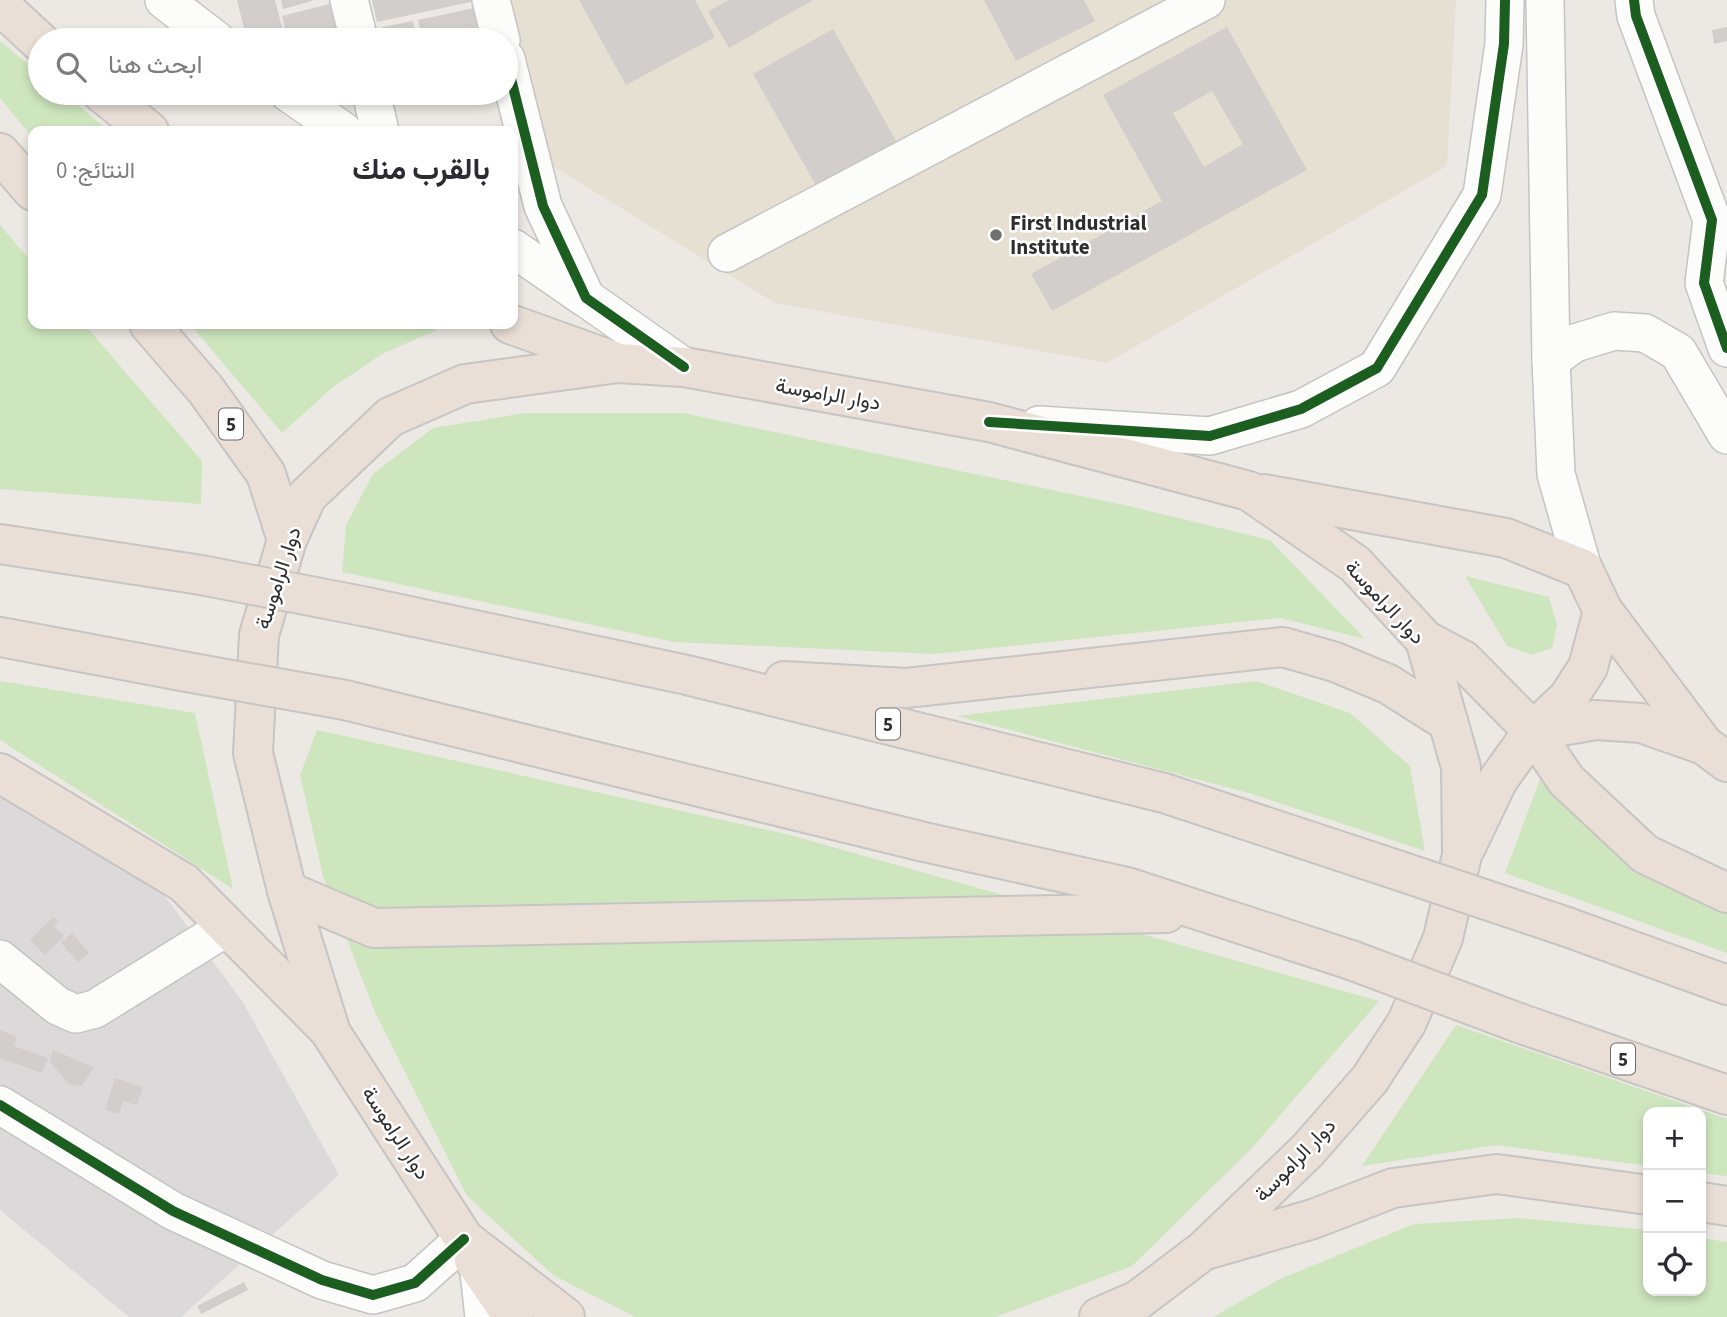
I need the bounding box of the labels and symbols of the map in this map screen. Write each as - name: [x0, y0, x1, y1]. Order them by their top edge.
- place label: First Industrial Institute: [1010, 208, 1147, 262]
- marker: First Industrial Institute: [988, 227, 1004, 243]
- street label: دوار الراموسة: [773, 370, 883, 418]
- road number: 5: [219, 408, 243, 440]
- street label: دوار الراموسة: [247, 523, 309, 633]
- street label: دوار الراموسة: [1338, 553, 1432, 651]
- road number: 5: [876, 708, 900, 740]
- road number: 5: [1611, 1044, 1635, 1074]
- street label: دوار الراموسة: [355, 1080, 437, 1186]
- street label: دوار الراموسة: [1247, 1111, 1343, 1209]

